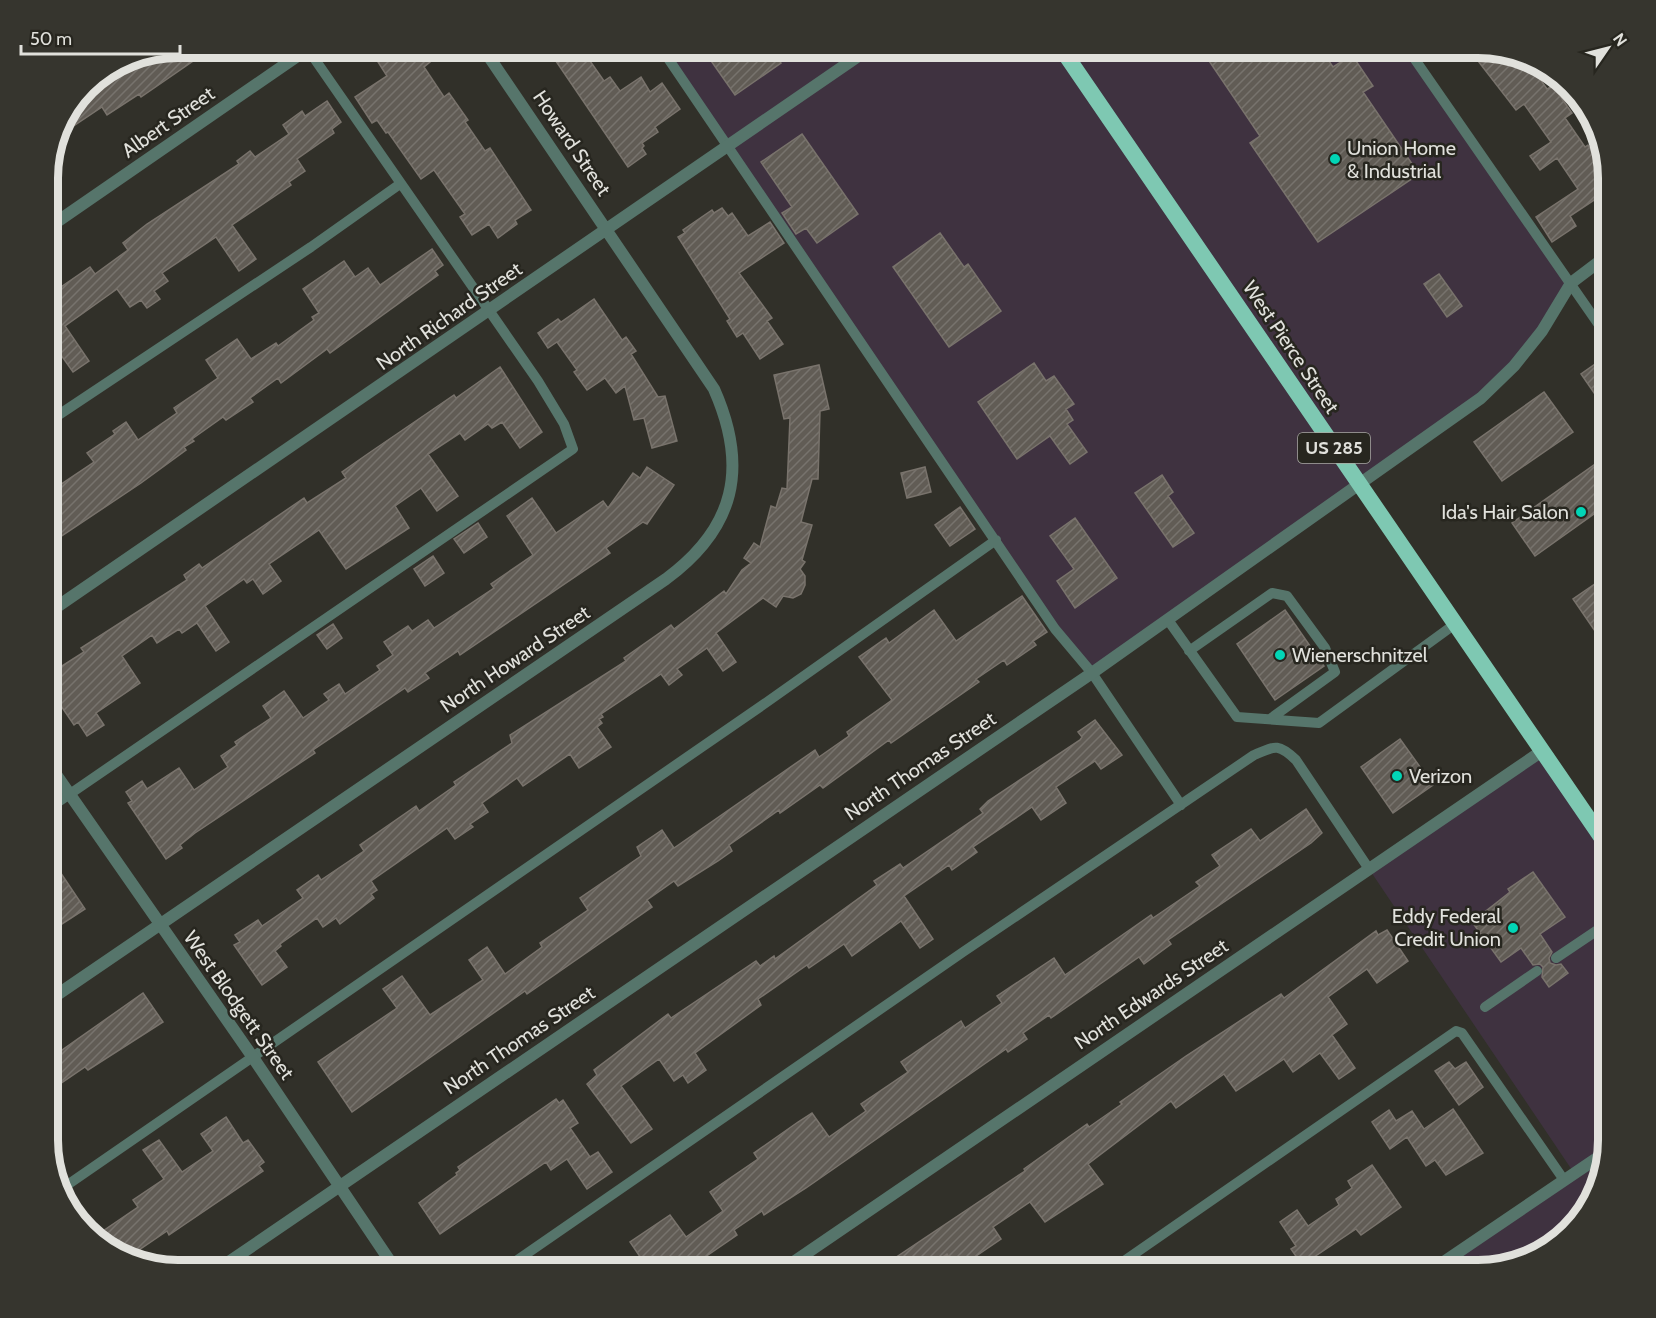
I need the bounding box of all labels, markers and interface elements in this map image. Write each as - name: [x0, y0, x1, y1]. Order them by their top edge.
- scale bar: [21, 18, 180, 56]
- north arrow: [1578, 18, 1638, 78]
- text: 50 m: [30, 28, 72, 50]
- text: N: [1609, 30, 1631, 50]
- street label: Albert Street: [117, 81, 219, 163]
- street label: Howard Street: [528, 86, 616, 200]
- place label: Union Home & Industrial: [1347, 136, 1456, 183]
- marker: Union Home & Industrial: [1328, 152, 1342, 166]
- street label: North Richard Street: [372, 257, 527, 375]
- street label: West Pierce Street: [1238, 276, 1344, 418]
- road number: US 285: [1298, 433, 1370, 463]
- place label: Ida's Hair Salon: [1441, 500, 1569, 524]
- marker: Ida's Hair Salon: [1574, 505, 1588, 519]
- street label: North Howard Street: [436, 600, 594, 718]
- place label: Wienerschnitzel: [1292, 643, 1428, 667]
- marker: Wienerschnitzel: [1273, 648, 1287, 662]
- street label: North Thomas Street: [840, 706, 1000, 825]
- place label: Verizon: [1409, 764, 1472, 788]
- marker: Verizon: [1390, 769, 1404, 783]
- place label: Eddy Federal Credit Union: [1392, 904, 1501, 951]
- marker: Eddy Federal Credit Union: [1506, 921, 1520, 935]
- street label: West Blodgett Street: [179, 926, 299, 1084]
- street label: North Edwards Street: [1070, 933, 1233, 1054]
- street label: North Thomas Street: [439, 980, 599, 1099]

